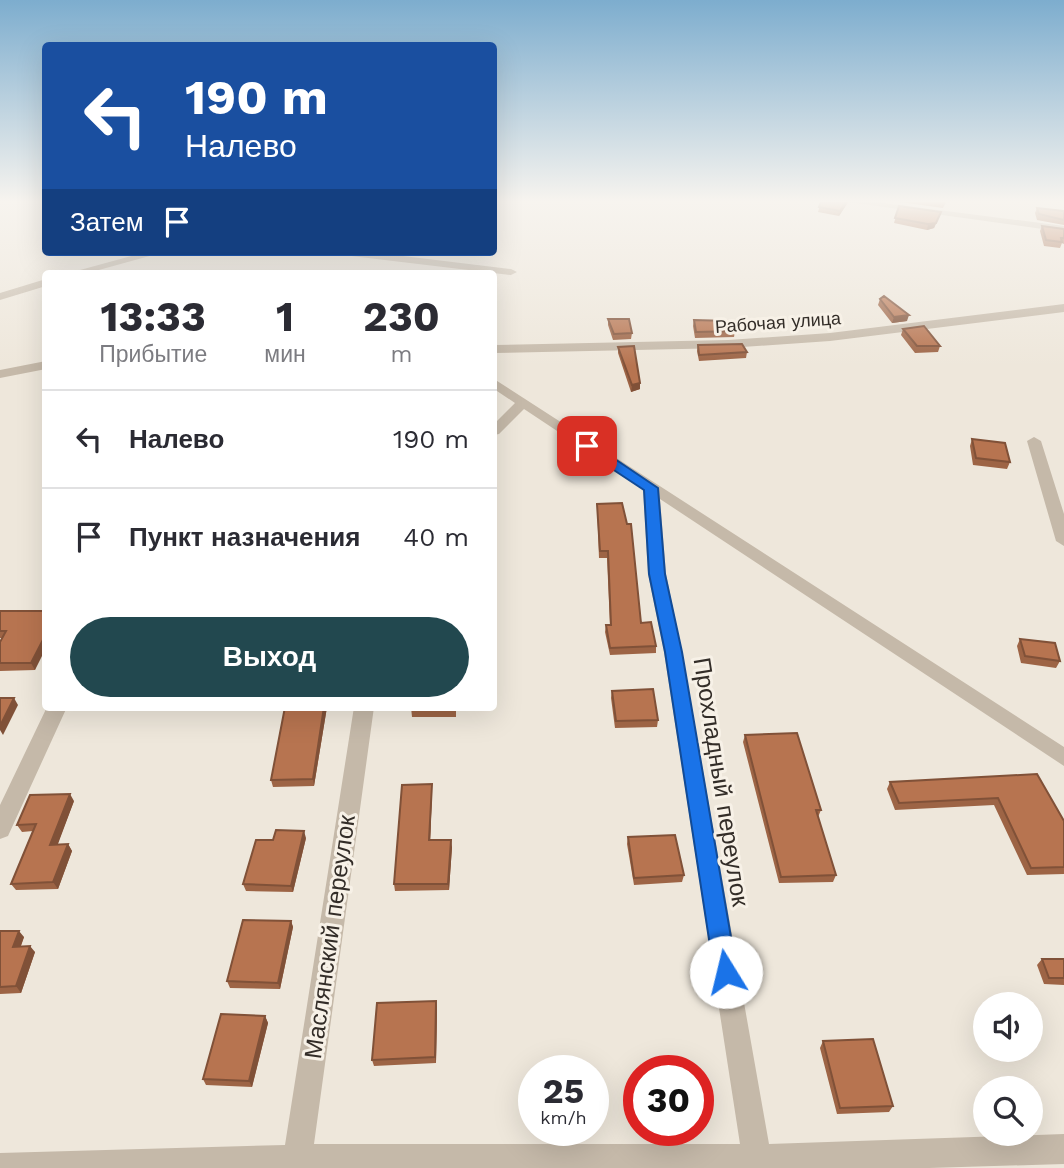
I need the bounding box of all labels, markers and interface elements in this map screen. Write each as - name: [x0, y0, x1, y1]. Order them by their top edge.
- text: 190 m: [185, 68, 328, 126]
- icon: left: [70, 70, 161, 161]
- text: Налево: [185, 127, 297, 165]
- icon: arrive: [158, 203, 196, 241]
- text: Затем: [70, 207, 144, 237]
- text: 13:33: [100, 292, 206, 341]
- text: 1: [276, 292, 294, 341]
- text: 230: [363, 292, 440, 341]
- street label: Рабочая улица: [714, 307, 843, 337]
- text: Прибытие: [99, 341, 207, 368]
- text: мин: [264, 341, 306, 368]
- text: m: [390, 341, 412, 368]
- pin: [557, 416, 617, 476]
- icon: left: [70, 420, 108, 458]
- text: Налево: [129, 424, 224, 454]
- text: 190 m: [393, 424, 469, 454]
- icon: arrive: [568, 427, 606, 465]
- icon: arrive: [70, 518, 108, 556]
- text: Пункт назначения: [129, 522, 360, 552]
- text: 40 m: [403, 522, 469, 552]
- button: Выход: [70, 617, 469, 697]
- street label: Прохладный переулок: [688, 656, 755, 909]
- street label: Маслянский переулок: [299, 813, 361, 1061]
- position arrow: [689, 935, 763, 1009]
- map controls: [973, 992, 1043, 1146]
- button: sound: [973, 992, 1043, 1062]
- speed limit sign: 30: [623, 1055, 714, 1146]
- text: 25: [543, 1070, 584, 1112]
- button: search: [973, 1076, 1043, 1146]
- text: km/h: [540, 1107, 587, 1128]

